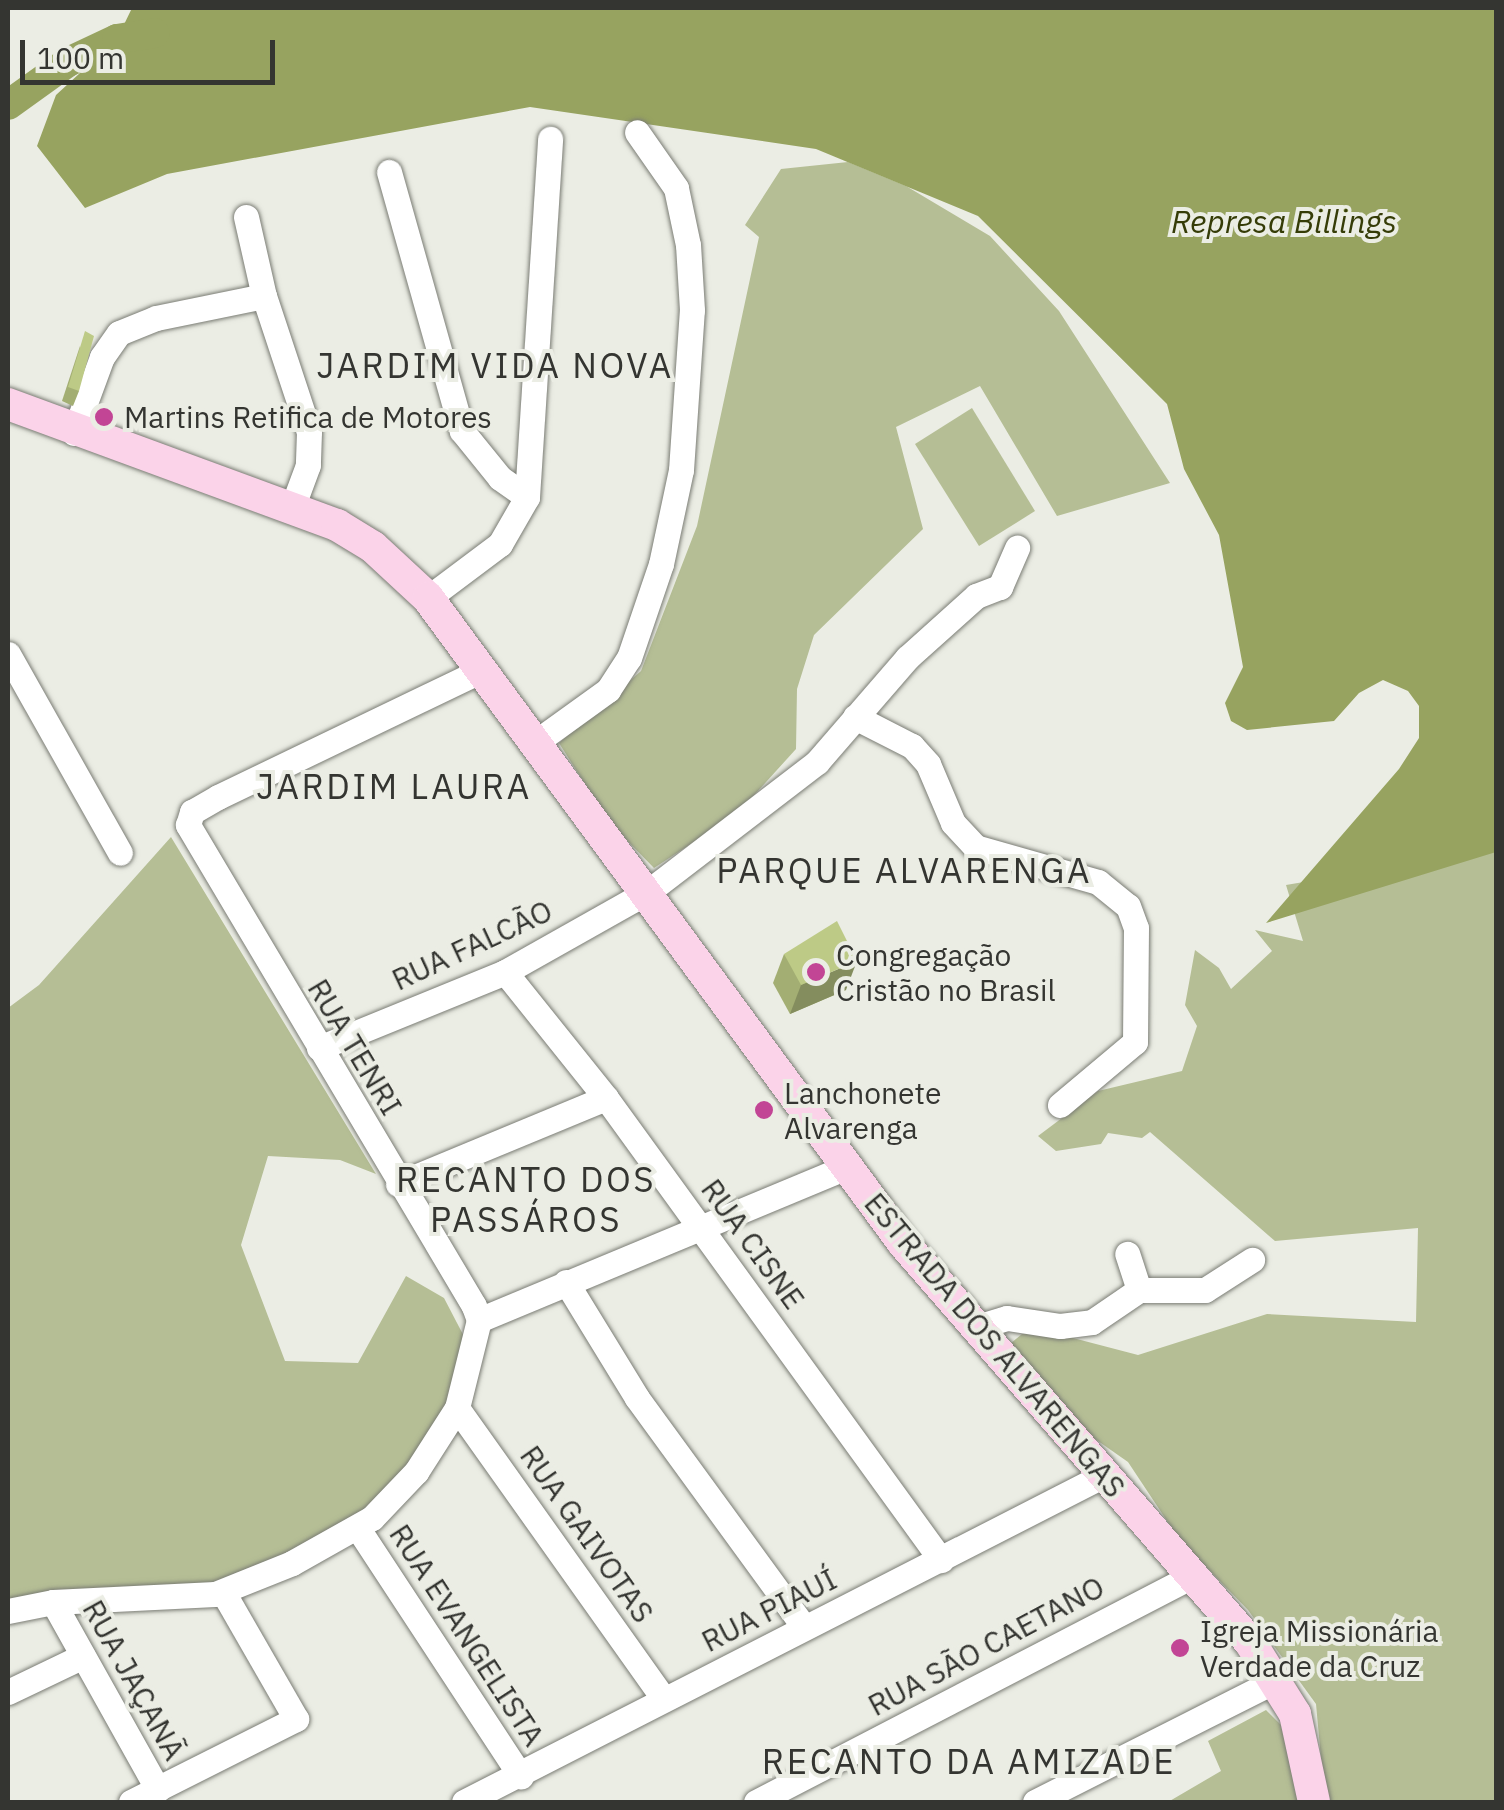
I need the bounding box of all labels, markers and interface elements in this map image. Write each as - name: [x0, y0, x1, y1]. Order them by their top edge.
- scale bar: [25, 20, 280, 82]
- text: 100 m: [37, 38, 124, 77]
- water label: Represa Billings: [1171, 202, 1397, 240]
- district label: JARDIM VIDA NOVA: [316, 344, 674, 386]
- place label: Martins Retifica de Motores: [124, 399, 492, 435]
- marker: Martins Retifica de Motores: [93, 406, 115, 428]
- district label: JARDIM LAURA: [256, 765, 532, 807]
- district label: PARQUE ALVARENGA: [716, 849, 1092, 891]
- street label: RUA FALCÃO: [386, 892, 558, 998]
- place label: Congregação Cristão no Brasil: [836, 937, 1056, 1008]
- marker: Congregação Cristão no Brasil: [805, 961, 827, 983]
- street label: RUA TENRI: [300, 973, 410, 1121]
- place label: Lanchonete Alvarenga: [784, 1075, 941, 1146]
- marker: Lanchonete Alvarenga: [753, 1099, 775, 1121]
- district label: RECANTO DOS PASSÁROS: [396, 1158, 656, 1240]
- street label: RUA CISNE: [694, 1172, 812, 1316]
- street label: ESTRADA DOS ALVARENGAS: [857, 1186, 1133, 1504]
- street label: RUA GAIVOTAS: [513, 1439, 661, 1629]
- street label: RUA EVANGELISTA: [382, 1518, 552, 1752]
- street label: RUA PIAUÍ: [696, 1561, 842, 1659]
- street label: RUA SÃO CAETANO: [862, 1569, 1110, 1723]
- street label: RUA JAÇANÃ: [75, 1594, 193, 1766]
- place label: Igreja Missionária Verdade da Cruz: [1200, 1613, 1439, 1684]
- marker: Igreja Missionária Verdade da Cruz: [1169, 1637, 1191, 1659]
- district label: RECANTO DA AMIZADE: [762, 1740, 1176, 1782]

